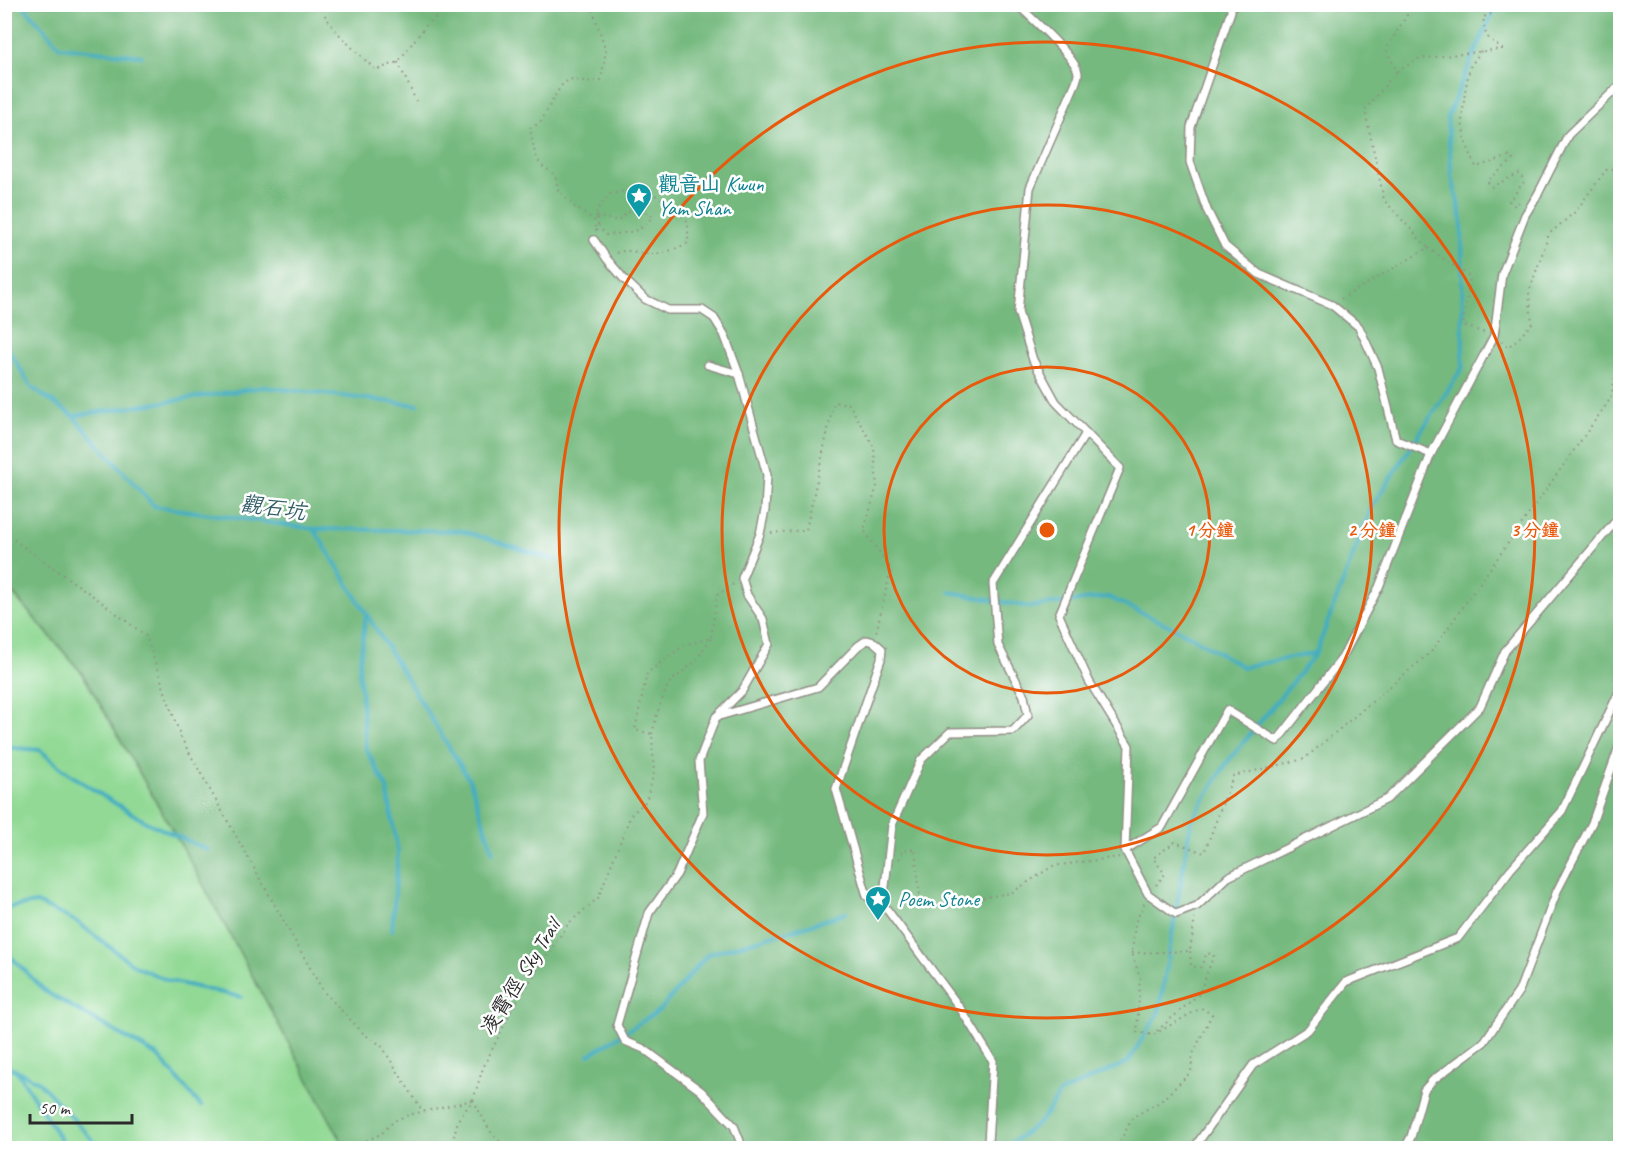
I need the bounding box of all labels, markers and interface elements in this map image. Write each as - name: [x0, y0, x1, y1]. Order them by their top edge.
- place label: 觀音山 Kwun Yam Shan: [658, 171, 764, 221]
- place icon: 觀音山 Kwun Yam Shan: [624, 181, 654, 219]
- water label: 觀石坑: [238, 490, 309, 527]
- text: 1 分鐘: [1186, 519, 1234, 541]
- text: 2 分鐘: [1348, 519, 1396, 541]
- text: 3 分鐘: [1511, 519, 1559, 541]
- centre of rings: [1037, 520, 1057, 540]
- place icon: Poem Stone: [863, 884, 893, 922]
- place label: Poem Stone: [898, 886, 981, 912]
- street label: 凌霄徑 Sky Trail: [474, 912, 567, 1039]
- scale bar: [30, 1087, 132, 1125]
- text: 50 m: [39, 1097, 72, 1119]

